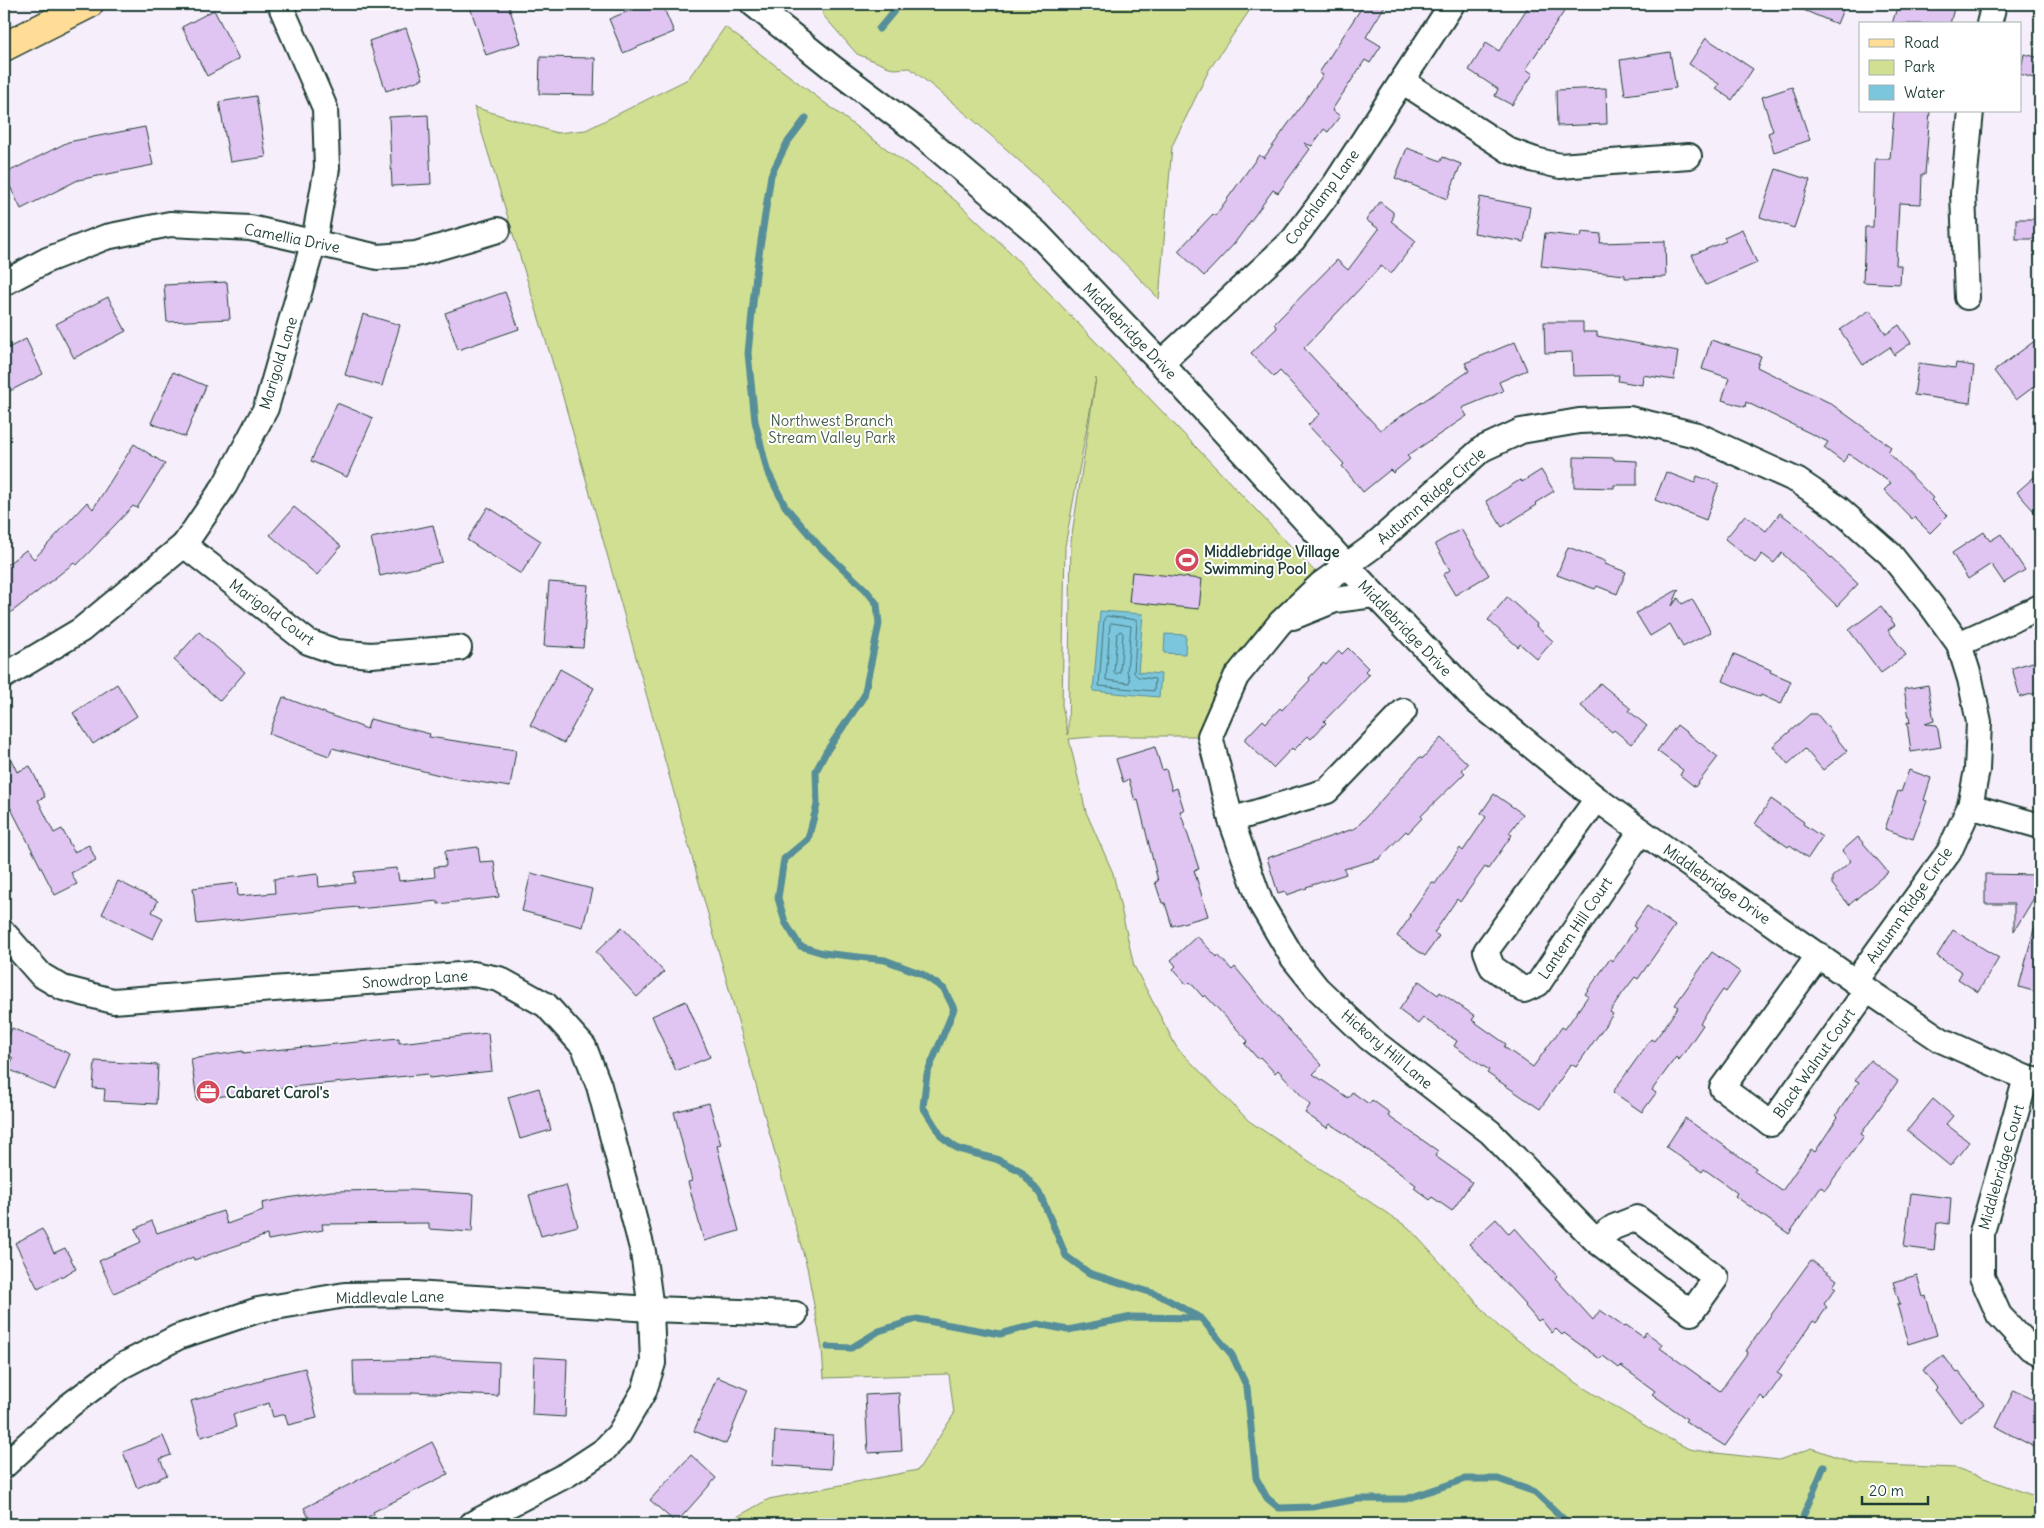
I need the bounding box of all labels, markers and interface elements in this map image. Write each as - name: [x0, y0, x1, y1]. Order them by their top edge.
- legend: [1859, 22, 2022, 112]
- text: Road: [1904, 33, 1939, 52]
- text: Park: [1904, 57, 1935, 76]
- text: Water: [1904, 83, 1945, 102]
- street label: Coachlamp Lane: [1281, 145, 1363, 249]
- street label: Camellia Drive: [242, 219, 342, 257]
- street label: Middlebridge Drive: [1079, 279, 1181, 383]
- street label: Marigold Lane: [255, 314, 301, 412]
- park label: Northwest Branch Stream Valley Park: [768, 411, 896, 447]
- street label: Autumn Ridge Circle: [1373, 444, 1489, 548]
- place label: Middlebridge Village Swimming Pool: [1204, 542, 1340, 579]
- sports icon: Middlebridge Village Swimming Pool: [1174, 547, 1200, 573]
- street label: Marigold Court: [226, 575, 318, 649]
- street label: Middlebridge Drive: [1354, 576, 1456, 680]
- street label: Middlebridge Drive: [1660, 840, 1774, 928]
- street label: Autumn Ridge Circle: [1862, 843, 1956, 967]
- street label: Lantern Hill Court: [1534, 873, 1616, 983]
- street label: Snowdrop Lane: [361, 966, 469, 992]
- street label: Black Walnut Court: [1769, 1004, 1859, 1122]
- street label: Hickory Hill Lane: [1337, 1005, 1437, 1093]
- office icon: Cabaret Carol's: [195, 1079, 221, 1105]
- place label: Cabaret Carol's: [226, 1083, 329, 1102]
- street label: Middlebridge Court: [1974, 1102, 2028, 1232]
- street label: Middlevale Lane: [335, 1287, 445, 1307]
- scale bar: [1862, 1473, 1928, 1505]
- text: 20 m: [1869, 1481, 1904, 1500]

